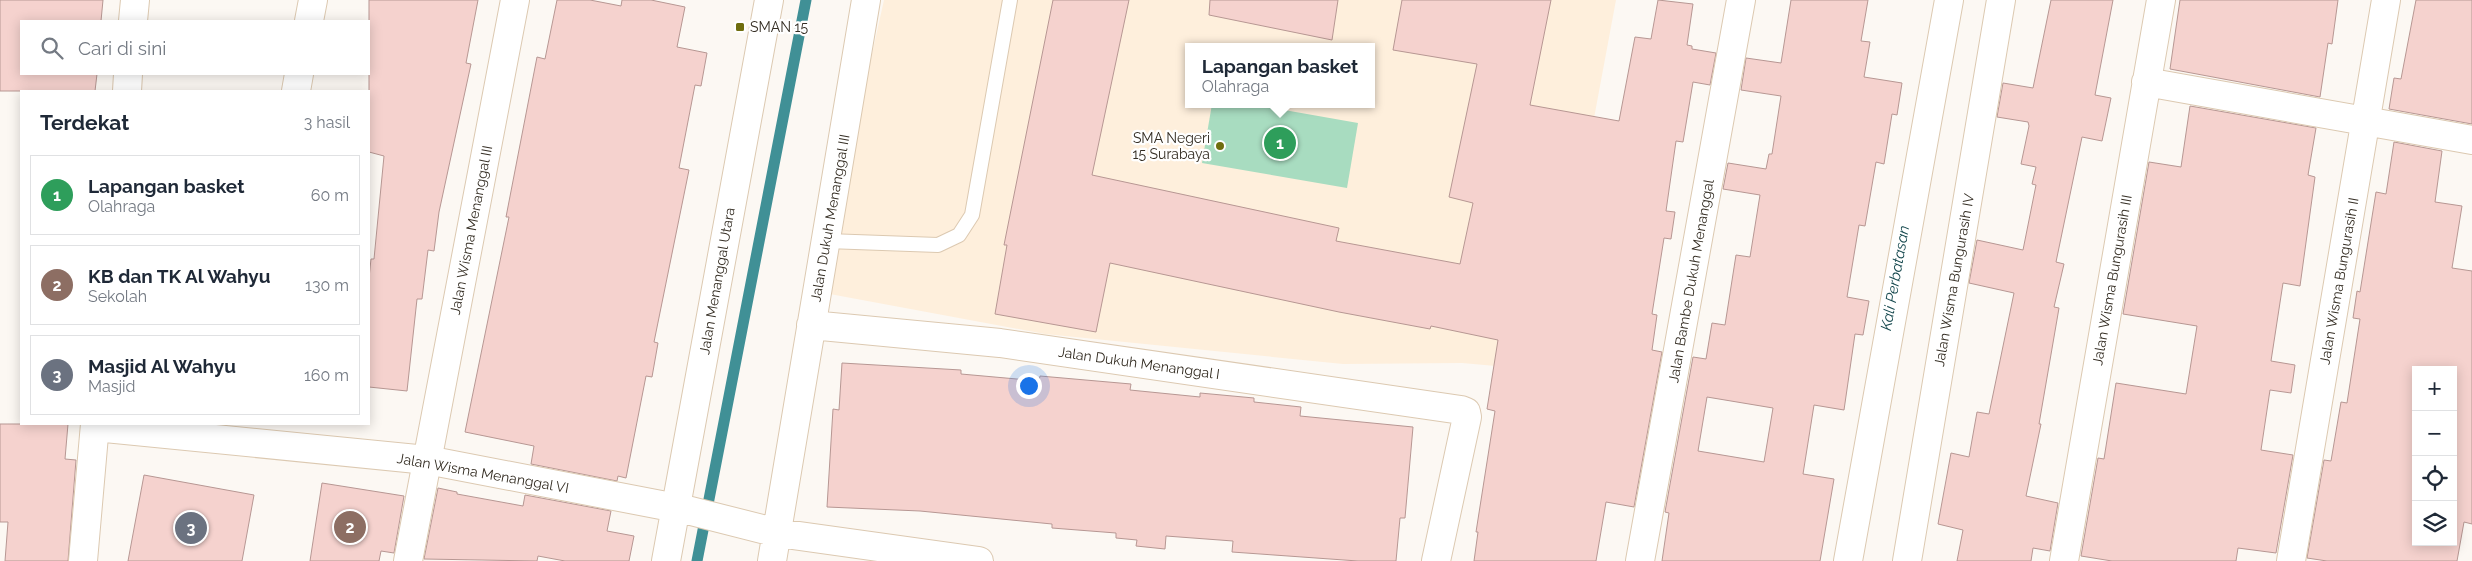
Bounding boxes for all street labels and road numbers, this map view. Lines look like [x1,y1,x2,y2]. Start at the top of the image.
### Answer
street label: Jalan Dukuh Menanggal III [807,133,853,303]
street label: Jalan Wisma Menanggal III [447,144,495,316]
street label: Jalan Bambe Dukuh Menanggal [1665,178,1717,384]
street label: Jalan Wisma Bungurasih IV [1931,192,1977,368]
street label: Jalan Wisma Bungurasih III [2089,194,2135,366]
street label: Jalan Wisma Bungurasih II [2316,196,2362,366]
street label: Jalan Menanggal Utara [696,206,738,356]
street label: Jalan Dukuh Menanggal I [1057,344,1221,382]
street label: Jalan Wisma Menanggal VI [396,450,570,496]

